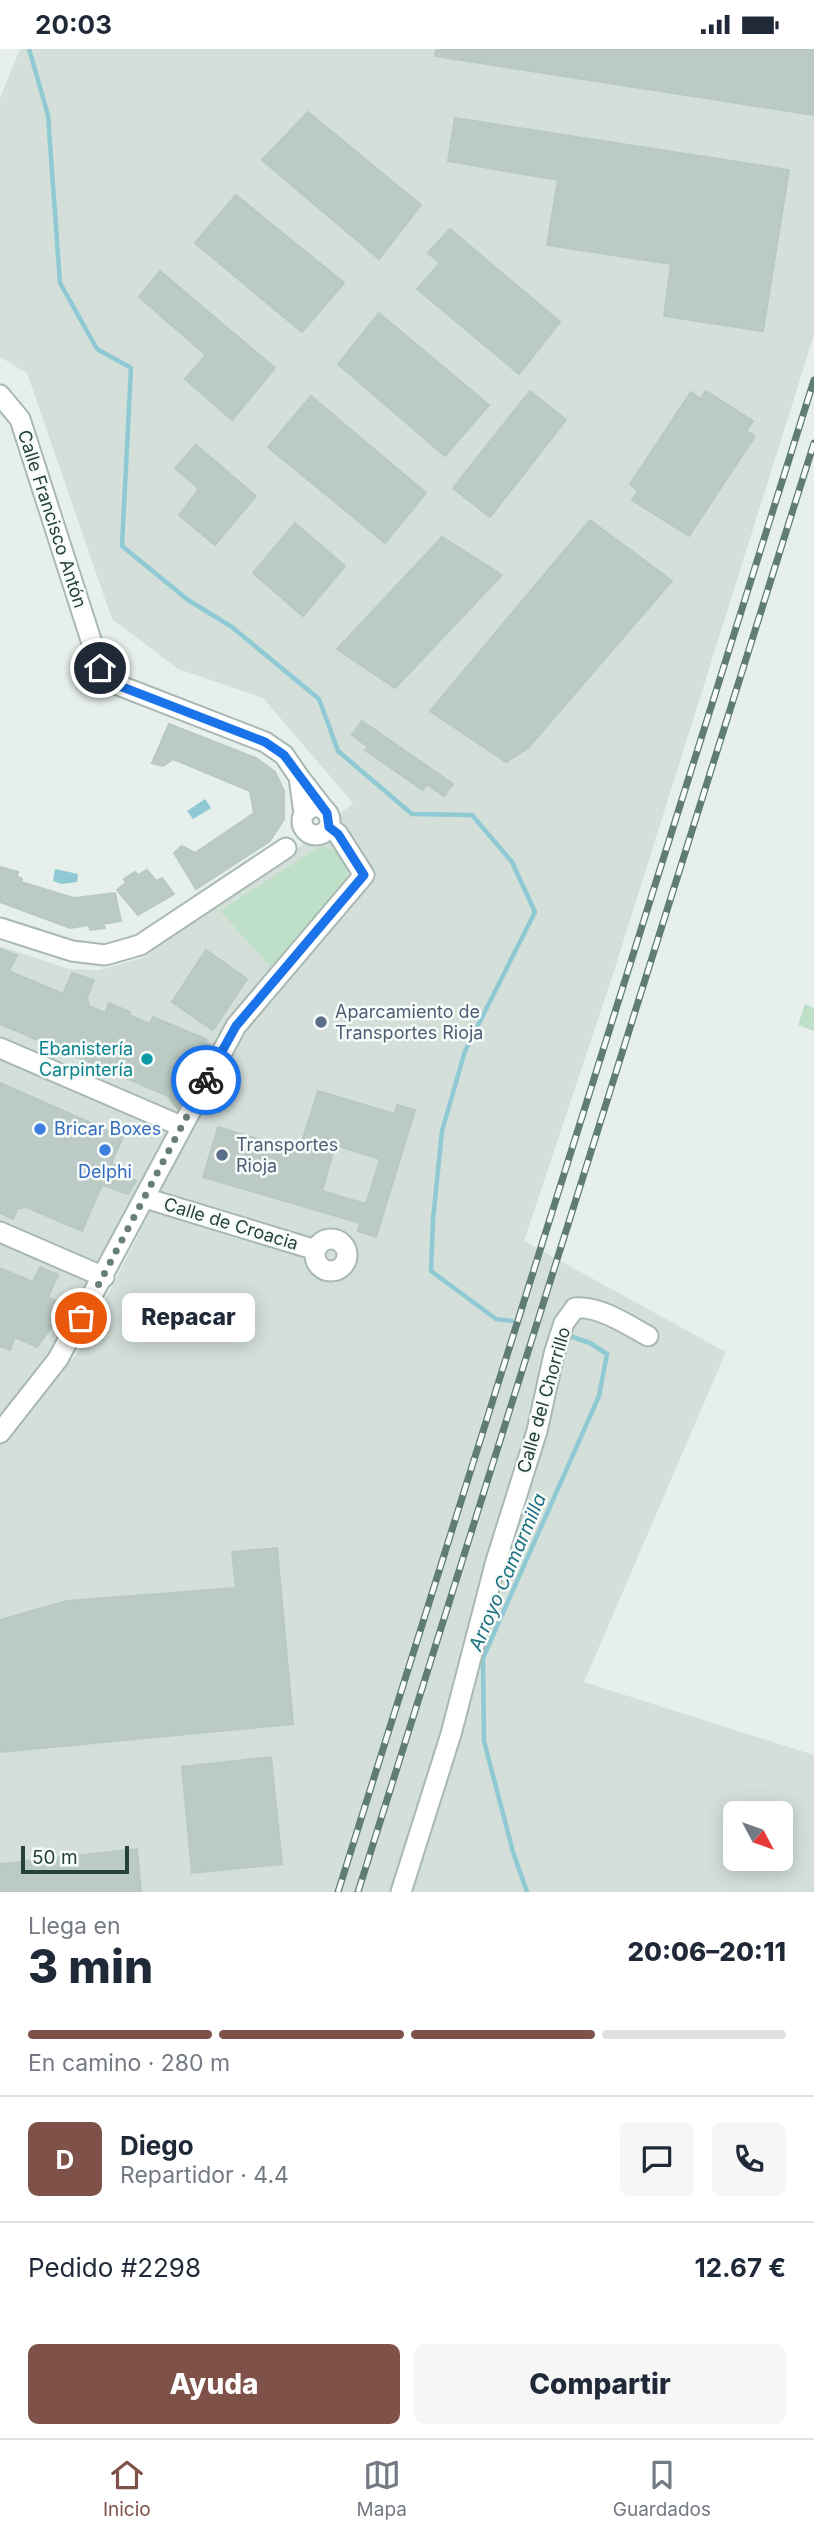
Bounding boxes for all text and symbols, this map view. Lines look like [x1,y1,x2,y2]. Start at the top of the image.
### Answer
text: 20:03 [35,9,112,40]
street label: Calle Francisco Antón [14,427,91,610]
pin [70,638,130,698]
icon: home [81,649,119,687]
place label: Aparcamiento de Transportes Rioja [335,1001,483,1043]
marker: Aparcamiento de Transportes Rioja [313,1014,329,1030]
place label: Ebanistería Carpintería [39,1038,133,1080]
courier [171,1045,241,1115]
marker: Ebanistería Carpintería [139,1051,155,1067]
icon: bike [187,1061,225,1099]
place label: Bricar Boxes [54,1118,161,1139]
marker: Bricar Boxes [32,1121,48,1137]
place label: Transportes Rioja [236,1134,338,1176]
marker: Delphi [97,1142,113,1158]
marker: Transportes Rioja [214,1147,230,1163]
place label: Delphi [78,1161,132,1182]
street label: Calle de Croacia [161,1193,301,1254]
pin [51,1288,111,1348]
callout: Repacar [123,1293,256,1343]
icon: bag [62,1299,100,1337]
text: Repacar [141,1303,236,1331]
street label: Calle del Chorrillo [513,1324,574,1475]
water label: Arroyo Camarmilla [463,1490,551,1655]
north arrow [723,1801,793,1871]
map controls [723,1801,793,1871]
scale bar [21,1843,130,1875]
text: 50 m [32,1846,78,1869]
text: Llega en [28,1912,120,1940]
text: 20:06–20:11 [627,1936,786,1967]
text: 3 min [28,1938,153,1994]
text: En camino · 280 m [28,2049,230,2077]
button: chat [620,2122,694,2196]
button: phone [712,2122,786,2196]
text: Diego [120,2130,194,2161]
text: D [56,2144,74,2175]
text: Repartidor · 4.4 [120,2161,289,2189]
text: Pedido #2298 [28,2252,201,2283]
text: 12.67 € [695,2252,786,2283]
button: Ayuda [28,2344,400,2424]
button: Compartir [414,2344,786,2424]
tab: Inicio [103,2456,151,2521]
tab: Mapa [357,2456,407,2521]
tab: Guardados [613,2456,711,2521]

